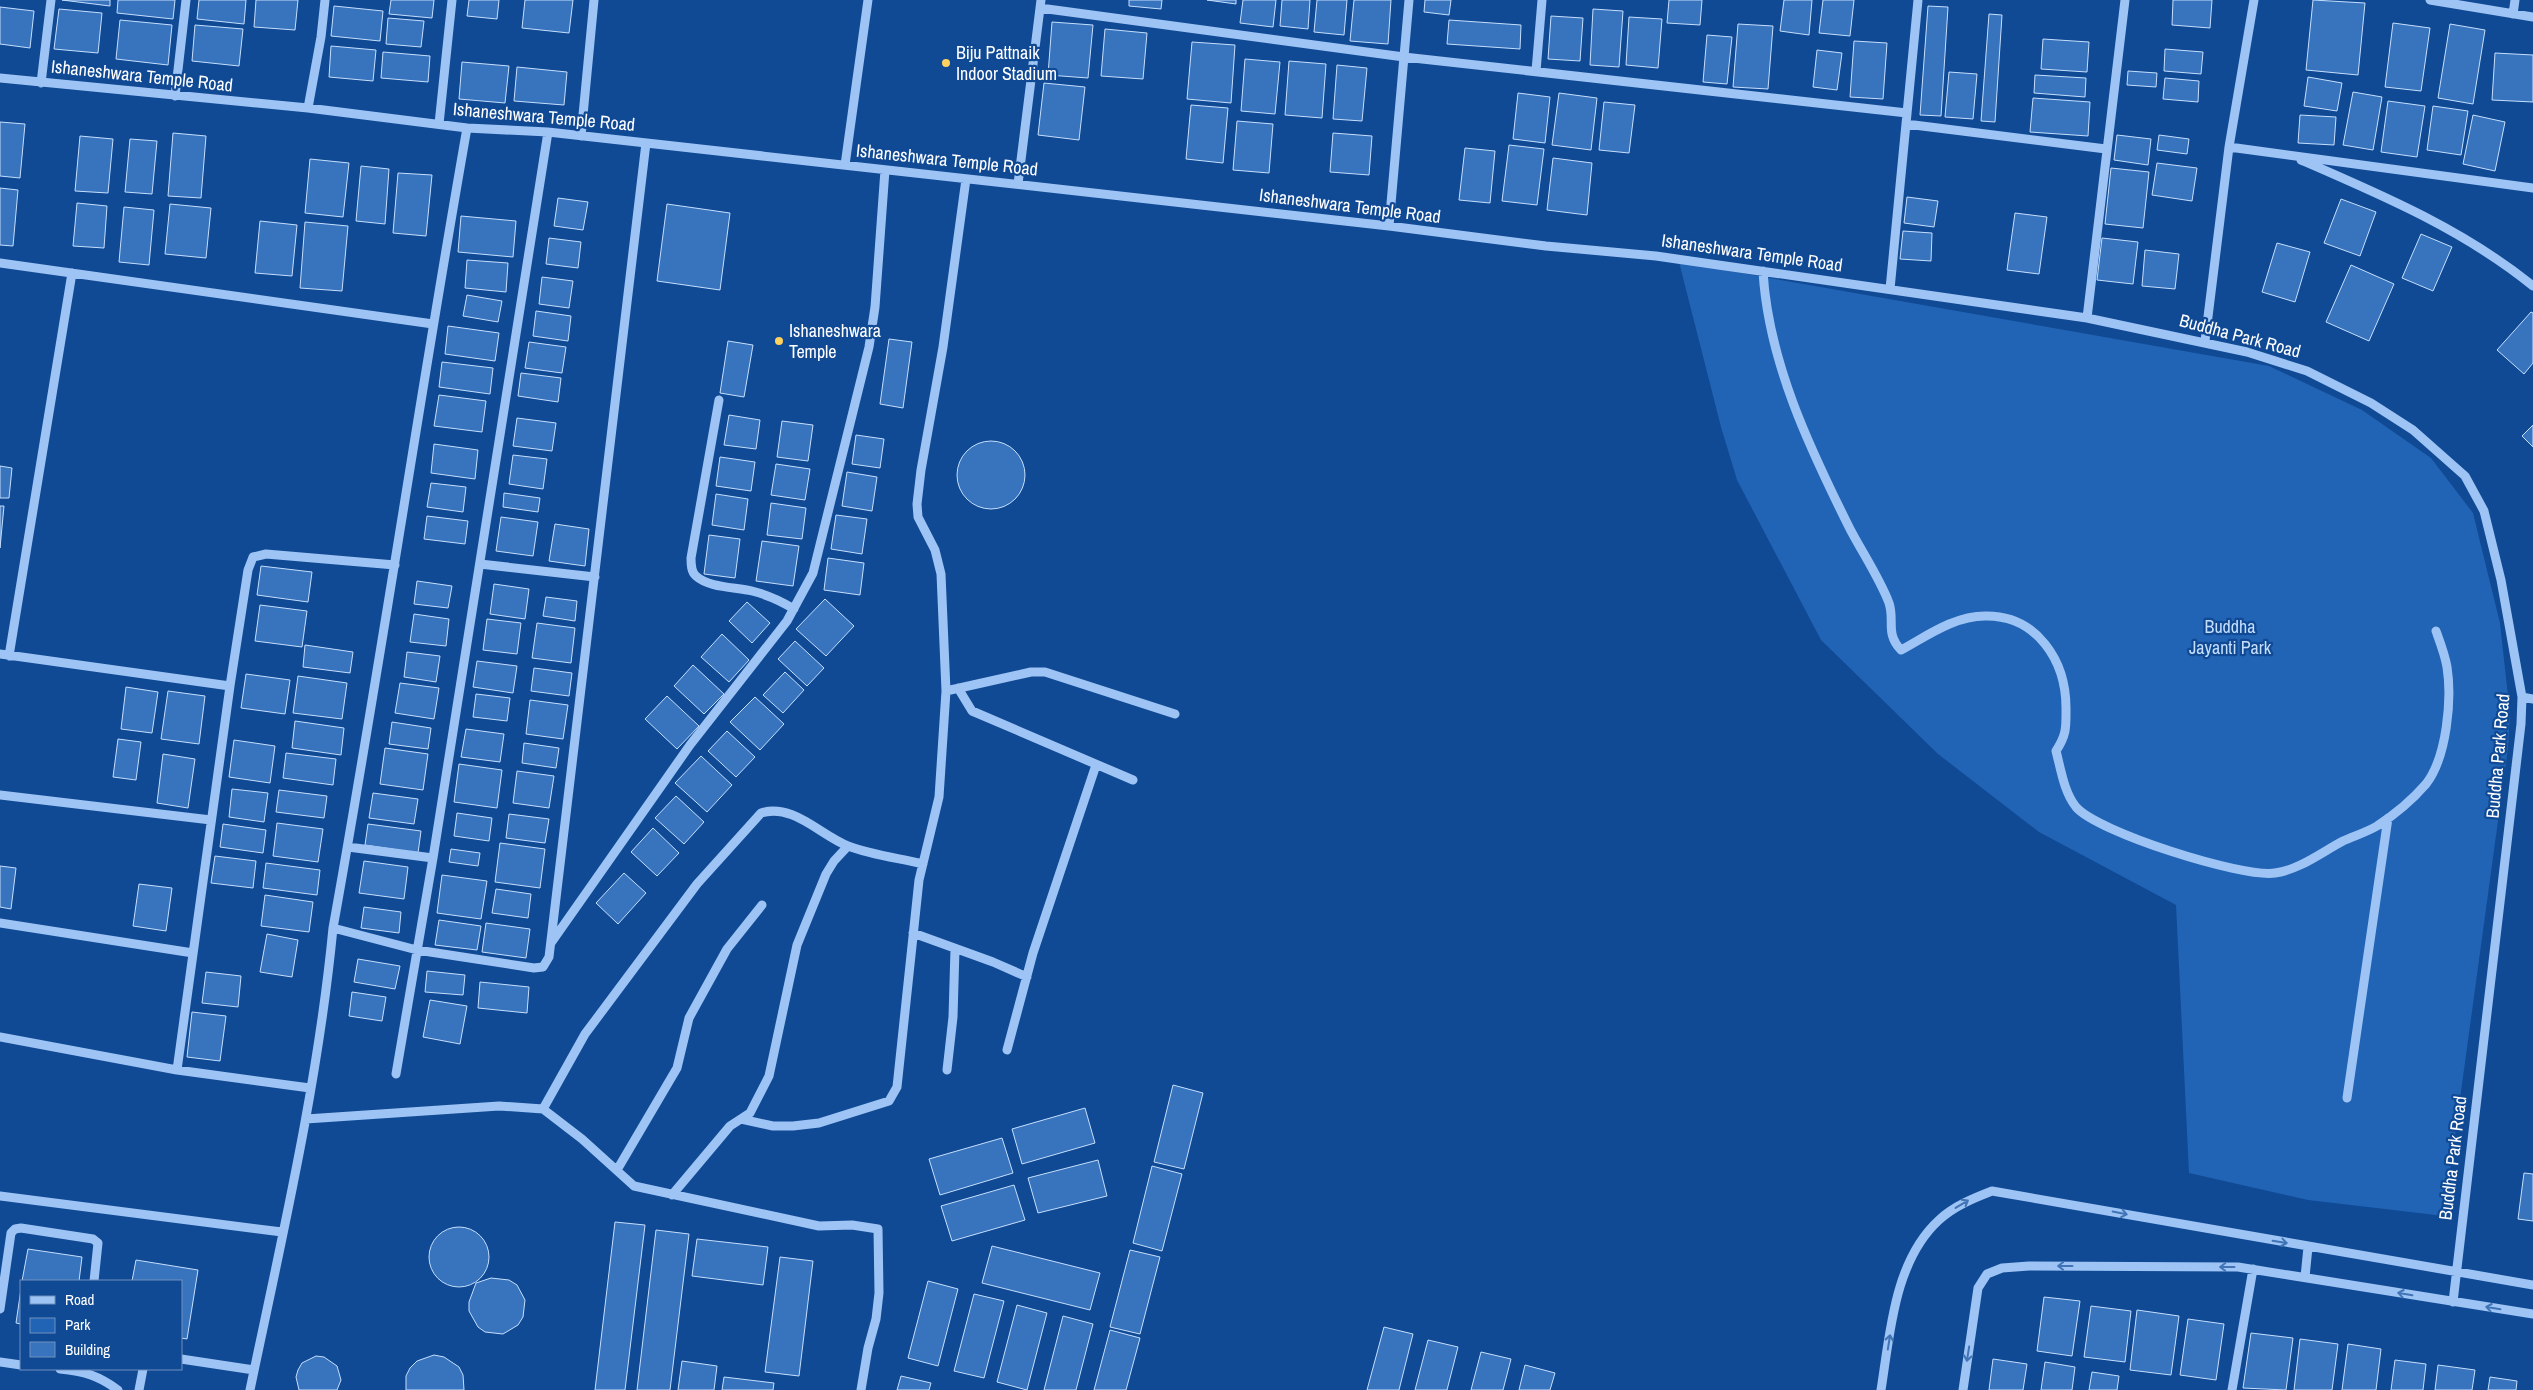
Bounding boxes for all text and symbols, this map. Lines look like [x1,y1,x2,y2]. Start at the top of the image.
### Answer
place label: Biju Pattnaik Indoor Stadium [956,40,1057,86]
street label: Ishaneshwara Temple Road [50,54,234,97]
marker: Biju Pattnaik Indoor Stadium [940,57,952,69]
street label: Ishaneshwara Temple Road [452,96,636,137]
street label: Ishaneshwara Temple Road [855,138,1039,181]
street label: Ishaneshwara Temple Road [1258,182,1442,229]
street label: Ishaneshwara Temple Road [1660,227,1844,278]
street label: Buddha Park Road [2177,307,2304,364]
place label: Ishaneshwara Temple [789,318,881,364]
marker: Ishaneshwara Temple [773,335,785,347]
park label: Buddha Jayanti Park [2189,614,2272,660]
street label: Buddha Park Road [2480,693,2515,819]
street label: Buddha Park Road [2432,1095,2473,1221]
one-way arrow [1955,1199,1969,1209]
one-way arrow [2111,1209,2127,1218]
one-way arrow [2271,1238,2287,1248]
one-way arrow [2057,1261,2073,1271]
one-way arrow [2219,1262,2236,1272]
legend [20,1280,182,1370]
text: Road [65,1289,94,1310]
one-way arrow [2397,1289,2413,1299]
one-way arrow [2485,1302,2501,1312]
text: Park [65,1314,91,1335]
one-way arrow [1885,1334,1895,1350]
text: Building [65,1339,110,1360]
one-way arrow [1963,1346,1973,1362]

